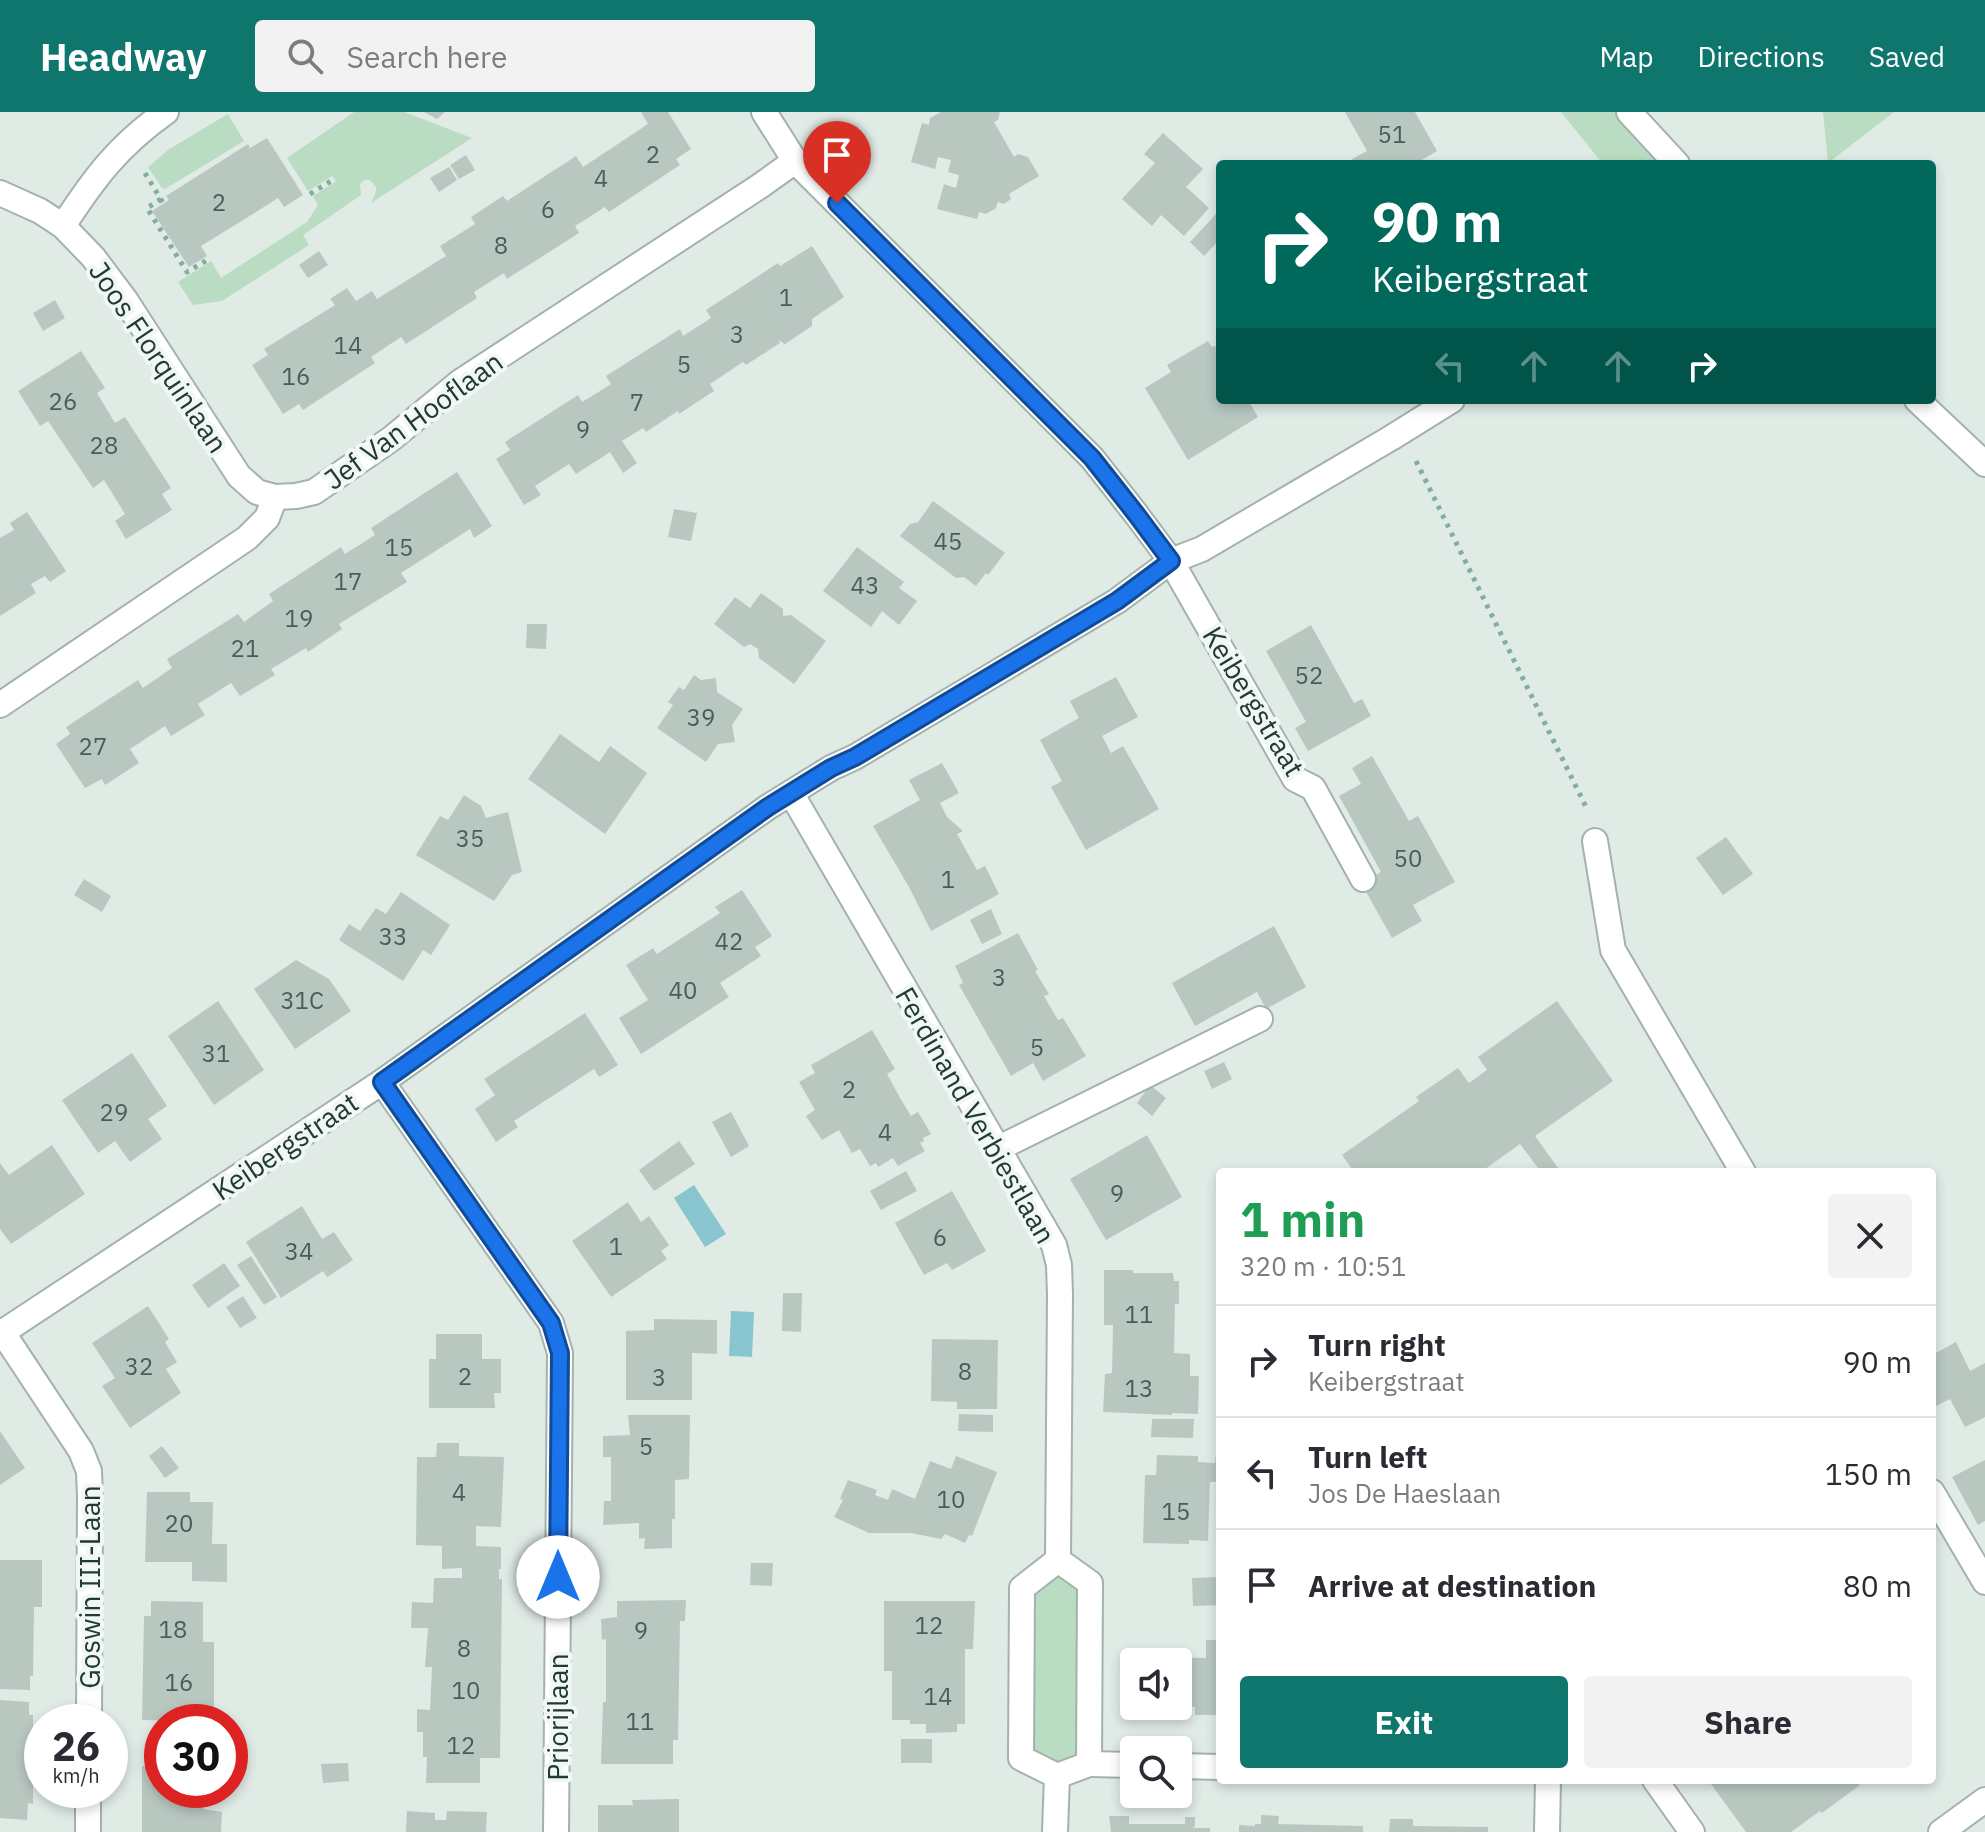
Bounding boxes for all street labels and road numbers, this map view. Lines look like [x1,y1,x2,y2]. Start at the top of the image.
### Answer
street label: Joos Florquinlaan [81,254,237,460]
street label: Jef Van Hooflaan [316,343,510,497]
street label: Keibergstraat [1195,619,1313,783]
street label: Ferdinand Verbiestlaan [887,980,1065,1250]
street label: Keibergstraat [205,1084,365,1208]
street label: Goswin III-Laan [71,1485,108,1689]
street label: Priorijlaan [539,1653,576,1781]

